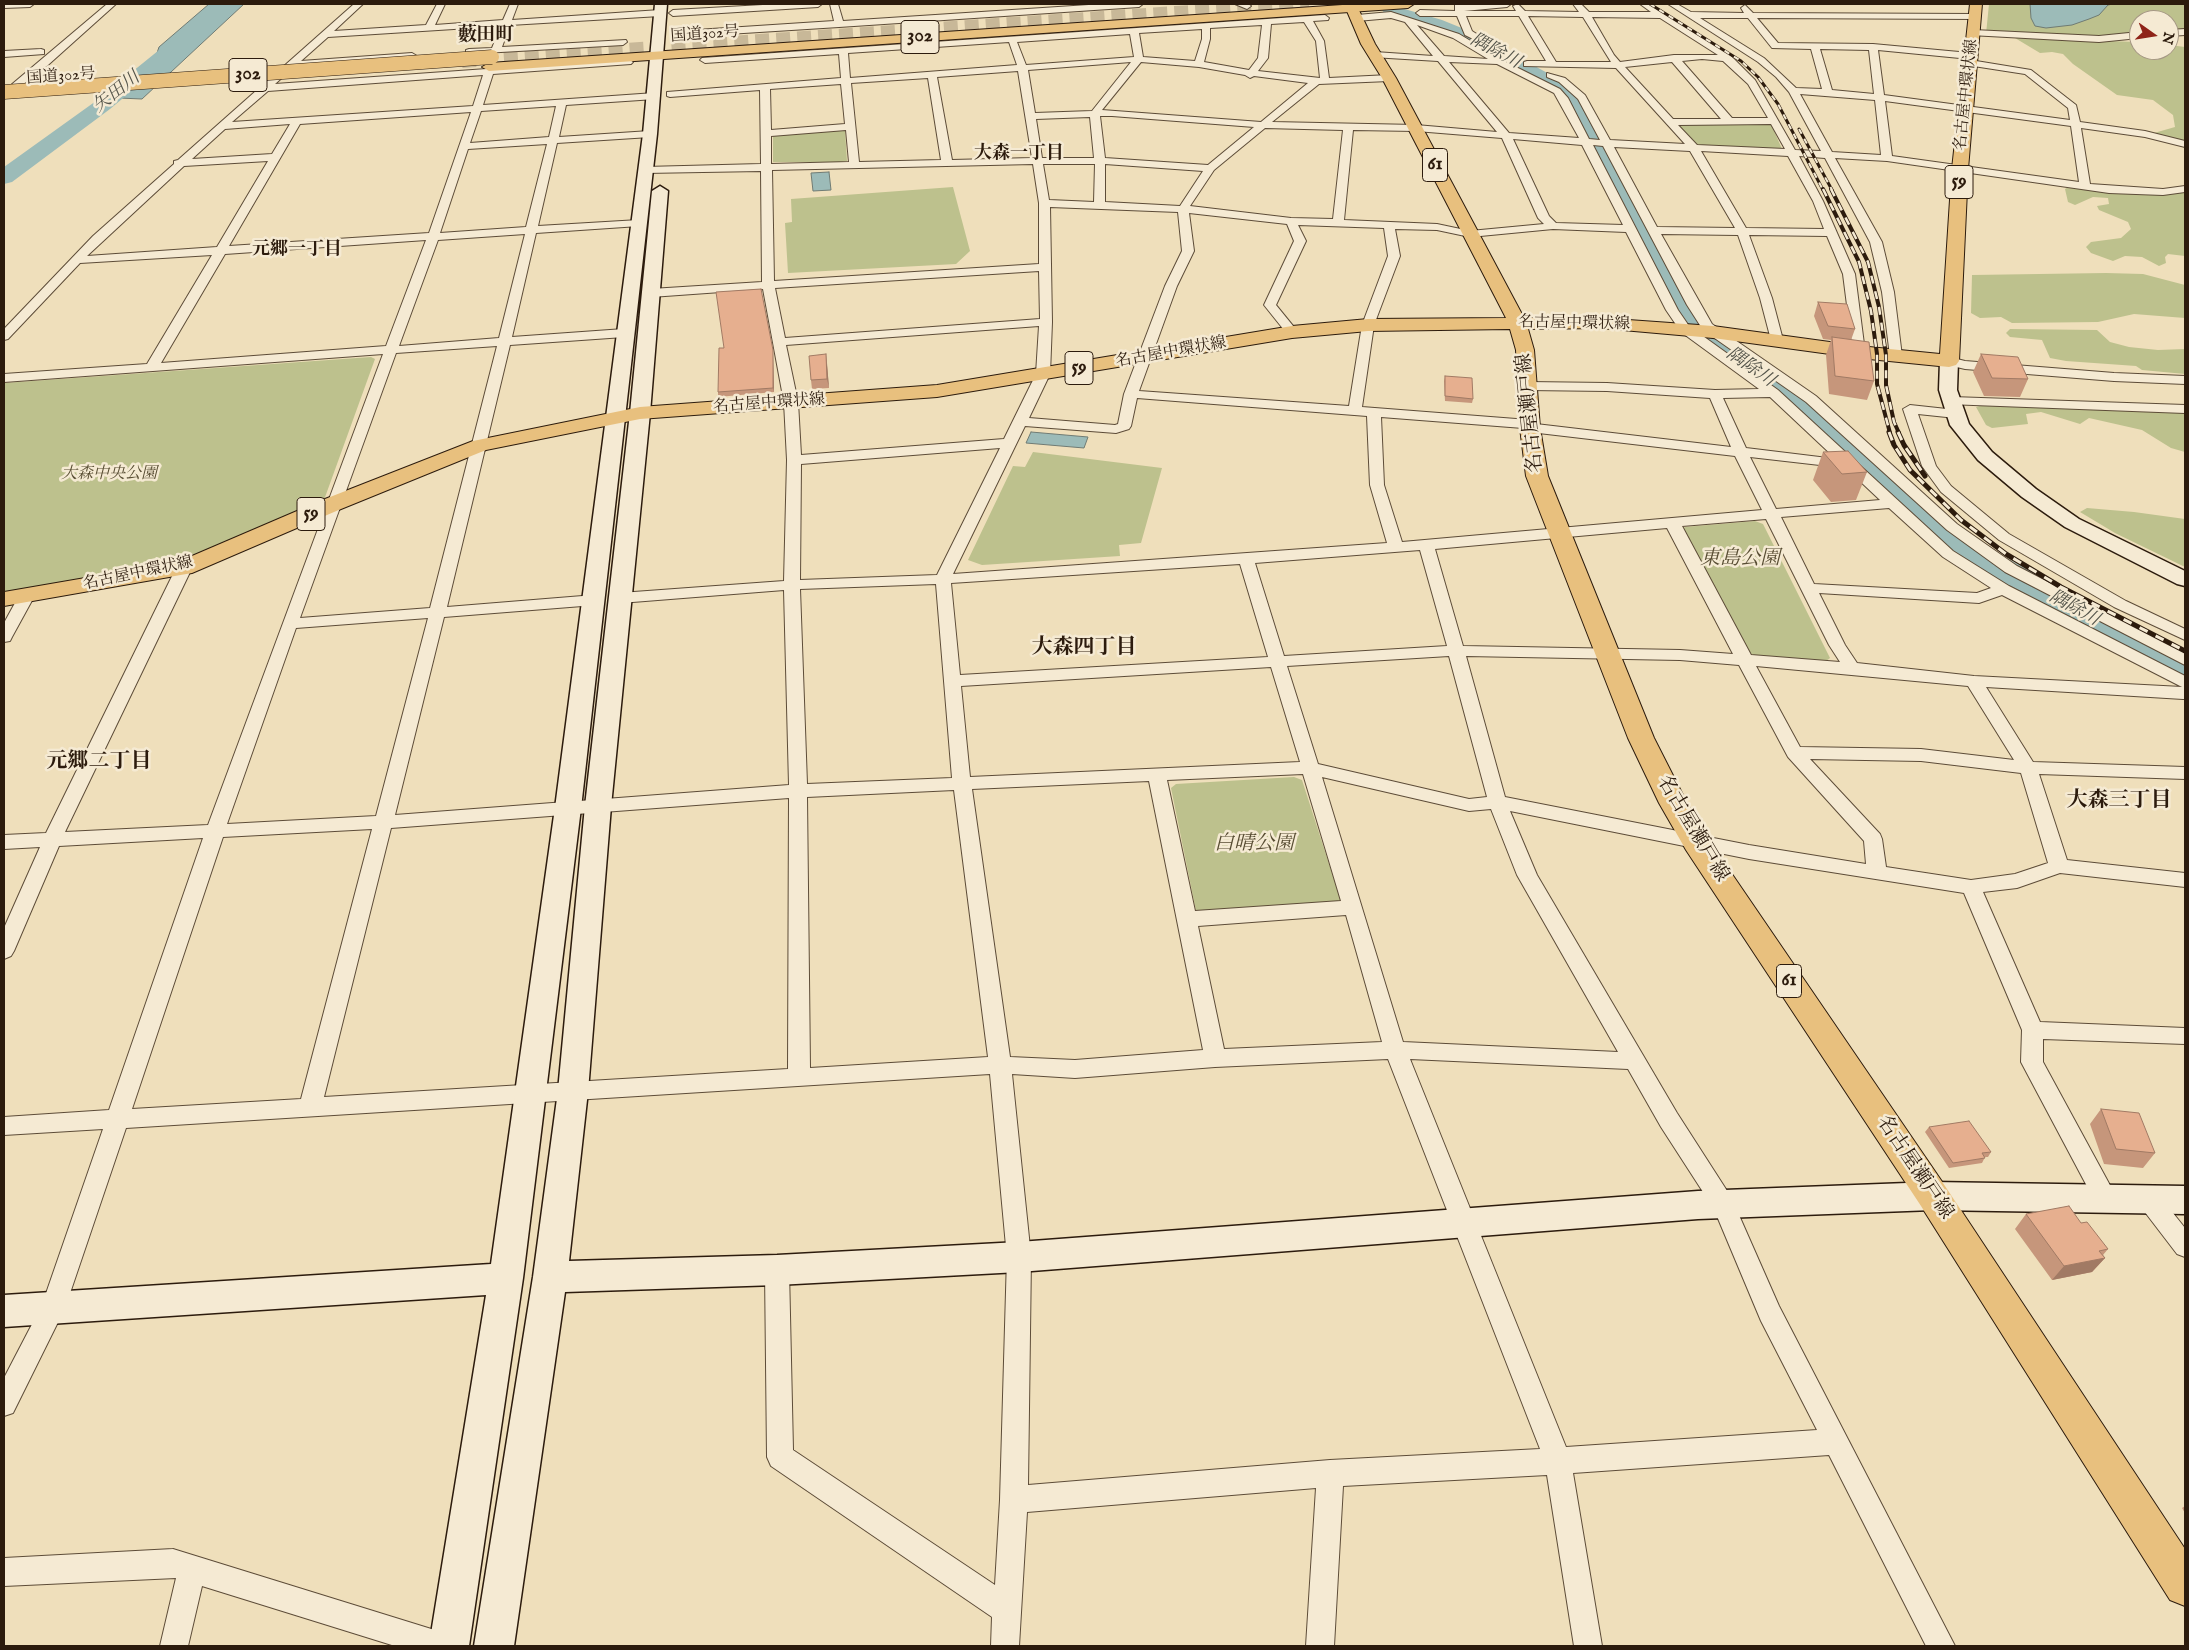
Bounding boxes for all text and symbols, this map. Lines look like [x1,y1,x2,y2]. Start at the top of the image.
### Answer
north arrow [2129,10,2179,60]
road number: 302 [901,21,939,54]
street label: 国道302号 [670,23,740,47]
district label: 藪田町 [458,25,514,47]
water label: 隅除川 [1466,30,1524,74]
text: N [2158,30,2178,46]
street label: 名古屋中環状線 [1952,38,1982,152]
road number: 302 [229,58,267,92]
street label: 国道302号 [26,65,96,89]
water label: 矢田川 [89,68,145,118]
district label: 大森一丁目 [974,143,1064,165]
road number: 61 [1422,148,1448,182]
road number: 59 [1945,166,1973,198]
district label: 元郷一丁目 [252,239,342,261]
street label: 名古屋中環状線 [1518,313,1630,335]
street label: 名古屋中環状線 [1114,334,1228,372]
water label: 隅除川 [1722,344,1778,392]
road number: 59 [1065,352,1093,384]
street label: 名古屋瀬戸線 [1513,352,1549,474]
street label: 名古屋中環状線 [712,391,826,417]
park label: 大森中央公園 [61,465,157,485]
road number: 59 [297,498,325,530]
park label: 東島公園 [1700,548,1780,572]
street label: 名古屋中環状線 [81,553,195,595]
water label: 隅除川 [2045,586,2103,632]
district label: 大森四丁目 [1032,636,1136,662]
district label: 元郷二丁目 [47,750,151,776]
street label: 名古屋瀬戸線 [1651,771,1733,887]
district label: 大森三丁目 [2067,789,2171,815]
park label: 白晴公園 [1214,833,1294,857]
road number: 61 [1776,964,1802,998]
street label: 名古屋瀬戸線 [1871,1112,1957,1224]

